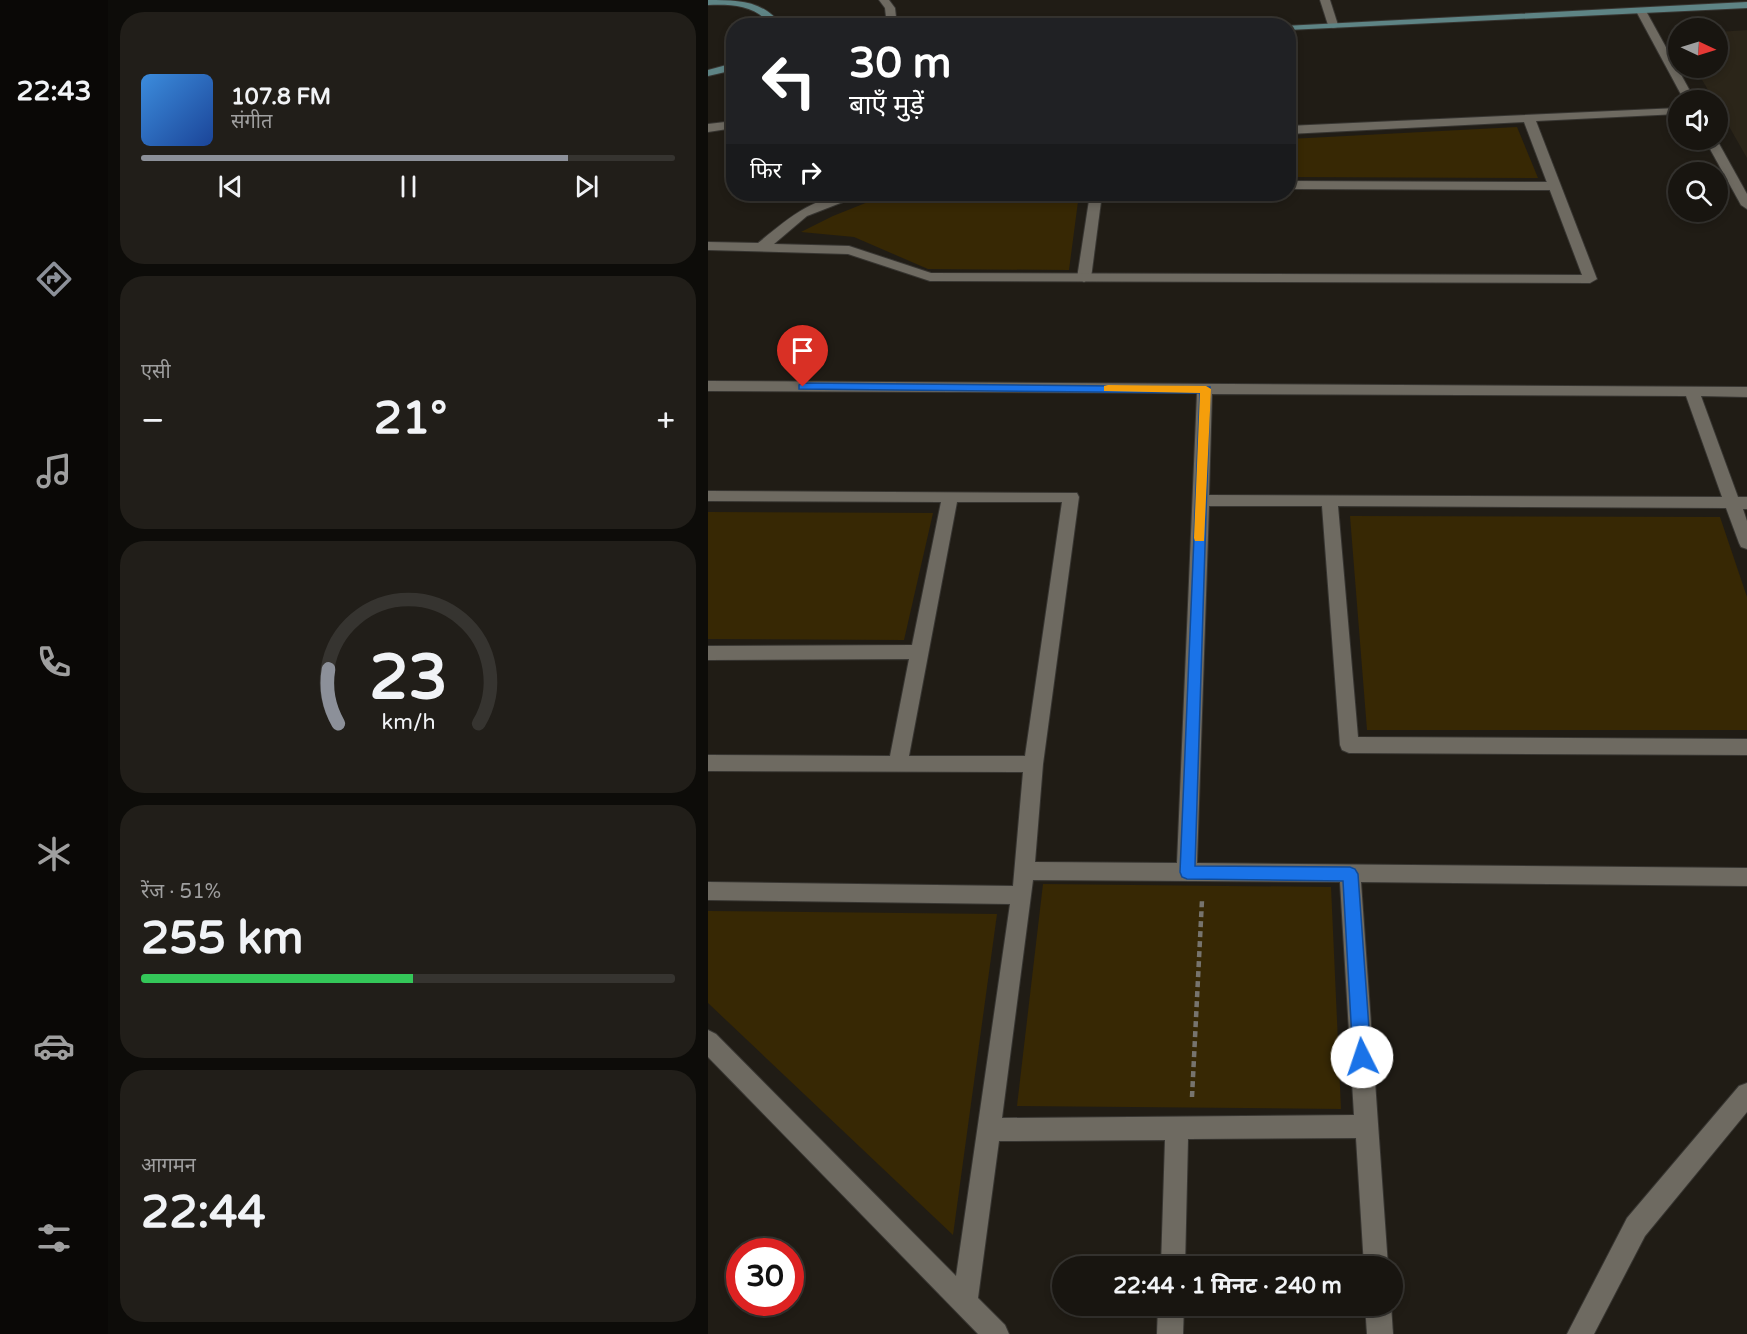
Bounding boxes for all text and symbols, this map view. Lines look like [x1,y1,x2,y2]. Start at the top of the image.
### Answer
north arrow [1668,18,1728,78]
map controls [1668,18,1728,222]
text: 30 m [849,38,951,89]
icon: left [750,42,828,120]
text: 22:43 [17,75,91,108]
text: 107.8 FM [231,84,331,110]
text: बाएँ मुड़ें [849,89,924,122]
button: sound [1668,90,1728,150]
text: संगीत [231,110,272,134]
icon: right [794,156,827,189]
text: फिर [750,158,782,184]
button: search [1668,162,1728,222]
icon: previous [214,170,247,203]
icon: pause [392,170,425,203]
icon: next [570,170,603,203]
icon: directions [33,258,75,300]
pin [777,325,828,387]
icon: arrive [786,334,819,367]
text: एसी [141,360,171,384]
text: 21° [374,392,447,446]
text: − [141,401,165,440]
text: + [656,401,675,440]
icon: music [33,450,75,492]
icon: phone [33,641,75,683]
text: 23 [369,641,447,716]
text: km/h [381,709,435,735]
icon: climate [33,833,75,875]
text: रेंज · 51% [141,880,221,904]
text: 255 km [141,912,303,966]
icon: car [33,1025,75,1067]
position arrow [1330,1025,1394,1089]
text: आगमन [141,1154,196,1178]
text: 22:44 [141,1186,266,1240]
icon: filters [33,1217,75,1259]
speed limit sign: 30 [726,1238,804,1316]
text: 22:44 · 1 मिनट · 240 m [1113,1273,1342,1299]

